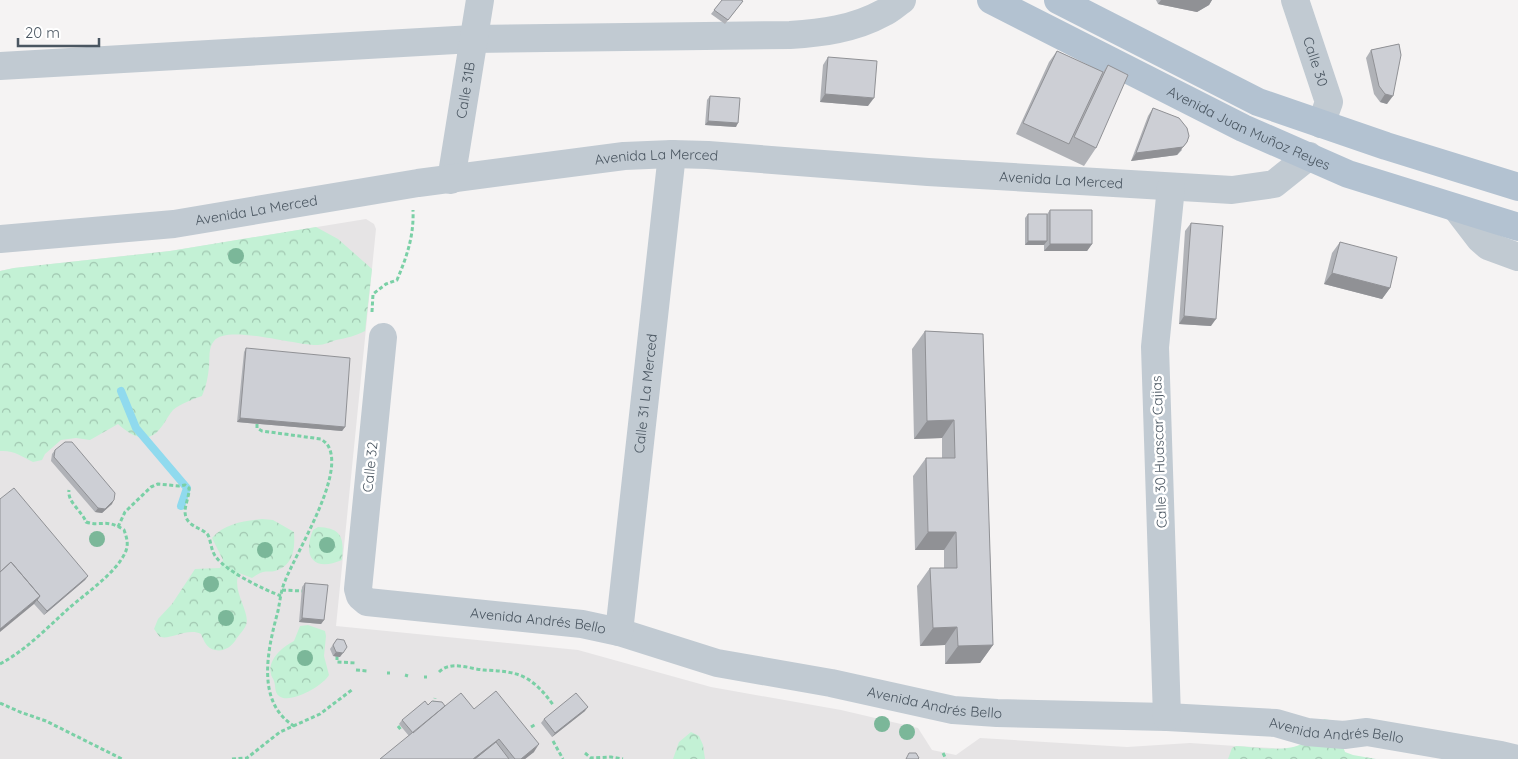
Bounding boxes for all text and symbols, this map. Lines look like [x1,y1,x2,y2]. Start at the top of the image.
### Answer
scale bar [18,15,99,47]
text: 20 m [25,23,60,42]
street label: Calle 30 [1299,34,1332,89]
street label: Calle 31B [452,60,479,120]
street label: Avenida Juan Muñoz Reyes [1164,82,1333,174]
street label: Avenida La Merced [593,145,719,169]
street label: Avenida La Merced [999,167,1124,193]
street label: Avenida La Merced [194,191,319,229]
street label: Calle 31 La Merced [630,333,661,454]
street label: Calle 30 Huascar Cajias [1147,375,1171,529]
street label: Calle 32 [358,441,382,493]
street label: Avenida Andrés Bello [469,604,608,638]
street label: Avenida Andrés Bello [866,682,1002,722]
street label: Avenida Andrés Bello [1269,714,1405,747]

